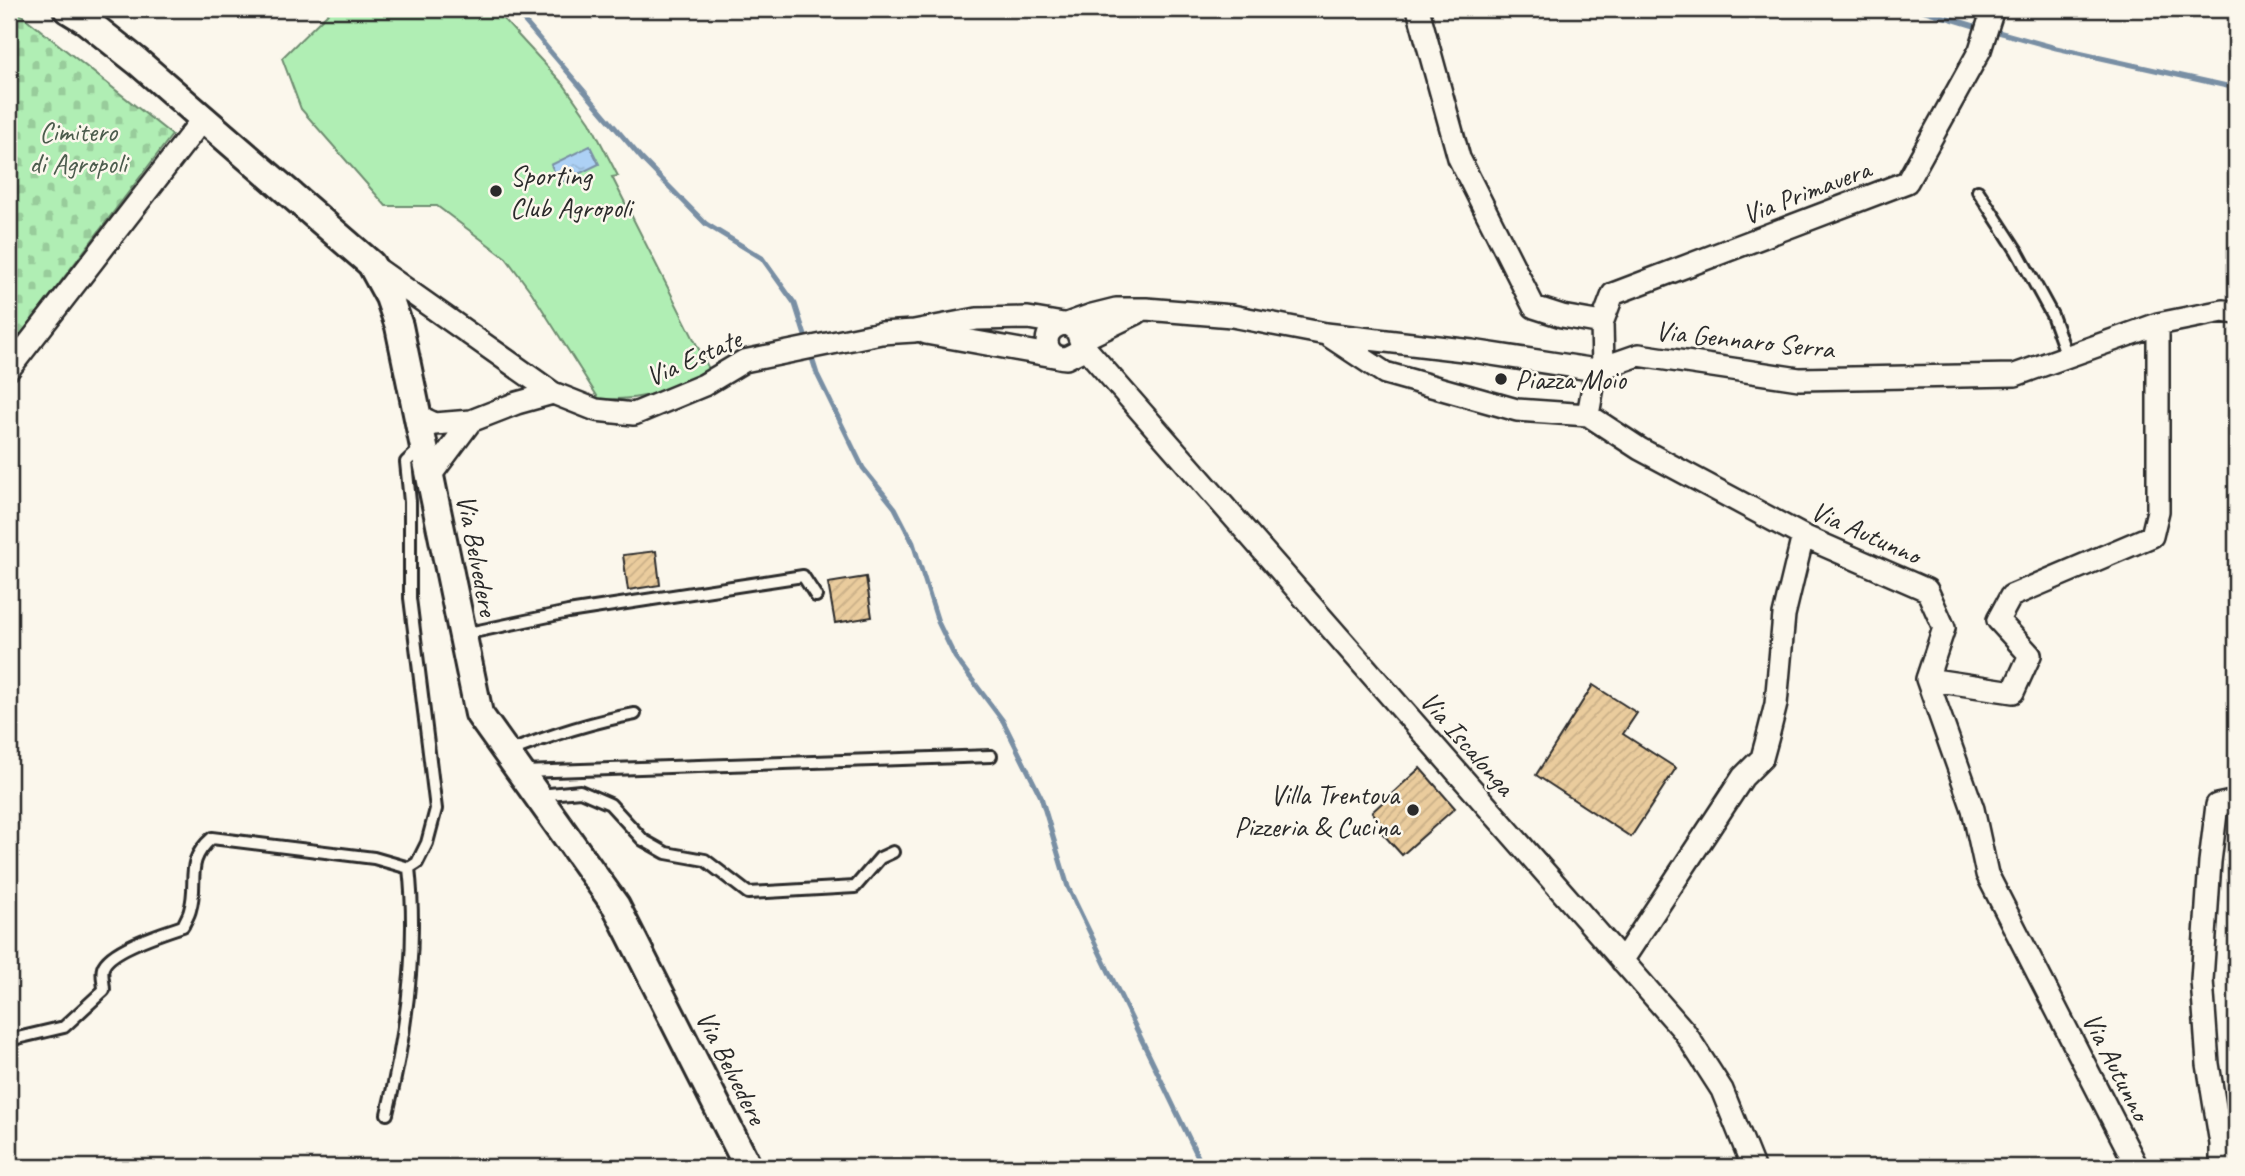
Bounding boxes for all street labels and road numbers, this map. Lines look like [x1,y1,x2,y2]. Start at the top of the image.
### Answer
street label: Via Primavera [1737,150,1877,232]
street label: Via Gennaro Serra [1654,313,1838,366]
street label: Via Estate [640,320,748,394]
street label: Via Belvedere [449,491,507,621]
street label: Via Autunno [1806,493,1929,573]
street label: Via Iscalonga [1413,684,1524,804]
street label: Via Belvedere [688,1005,776,1132]
street label: Via Autunno [2075,1007,2160,1129]

